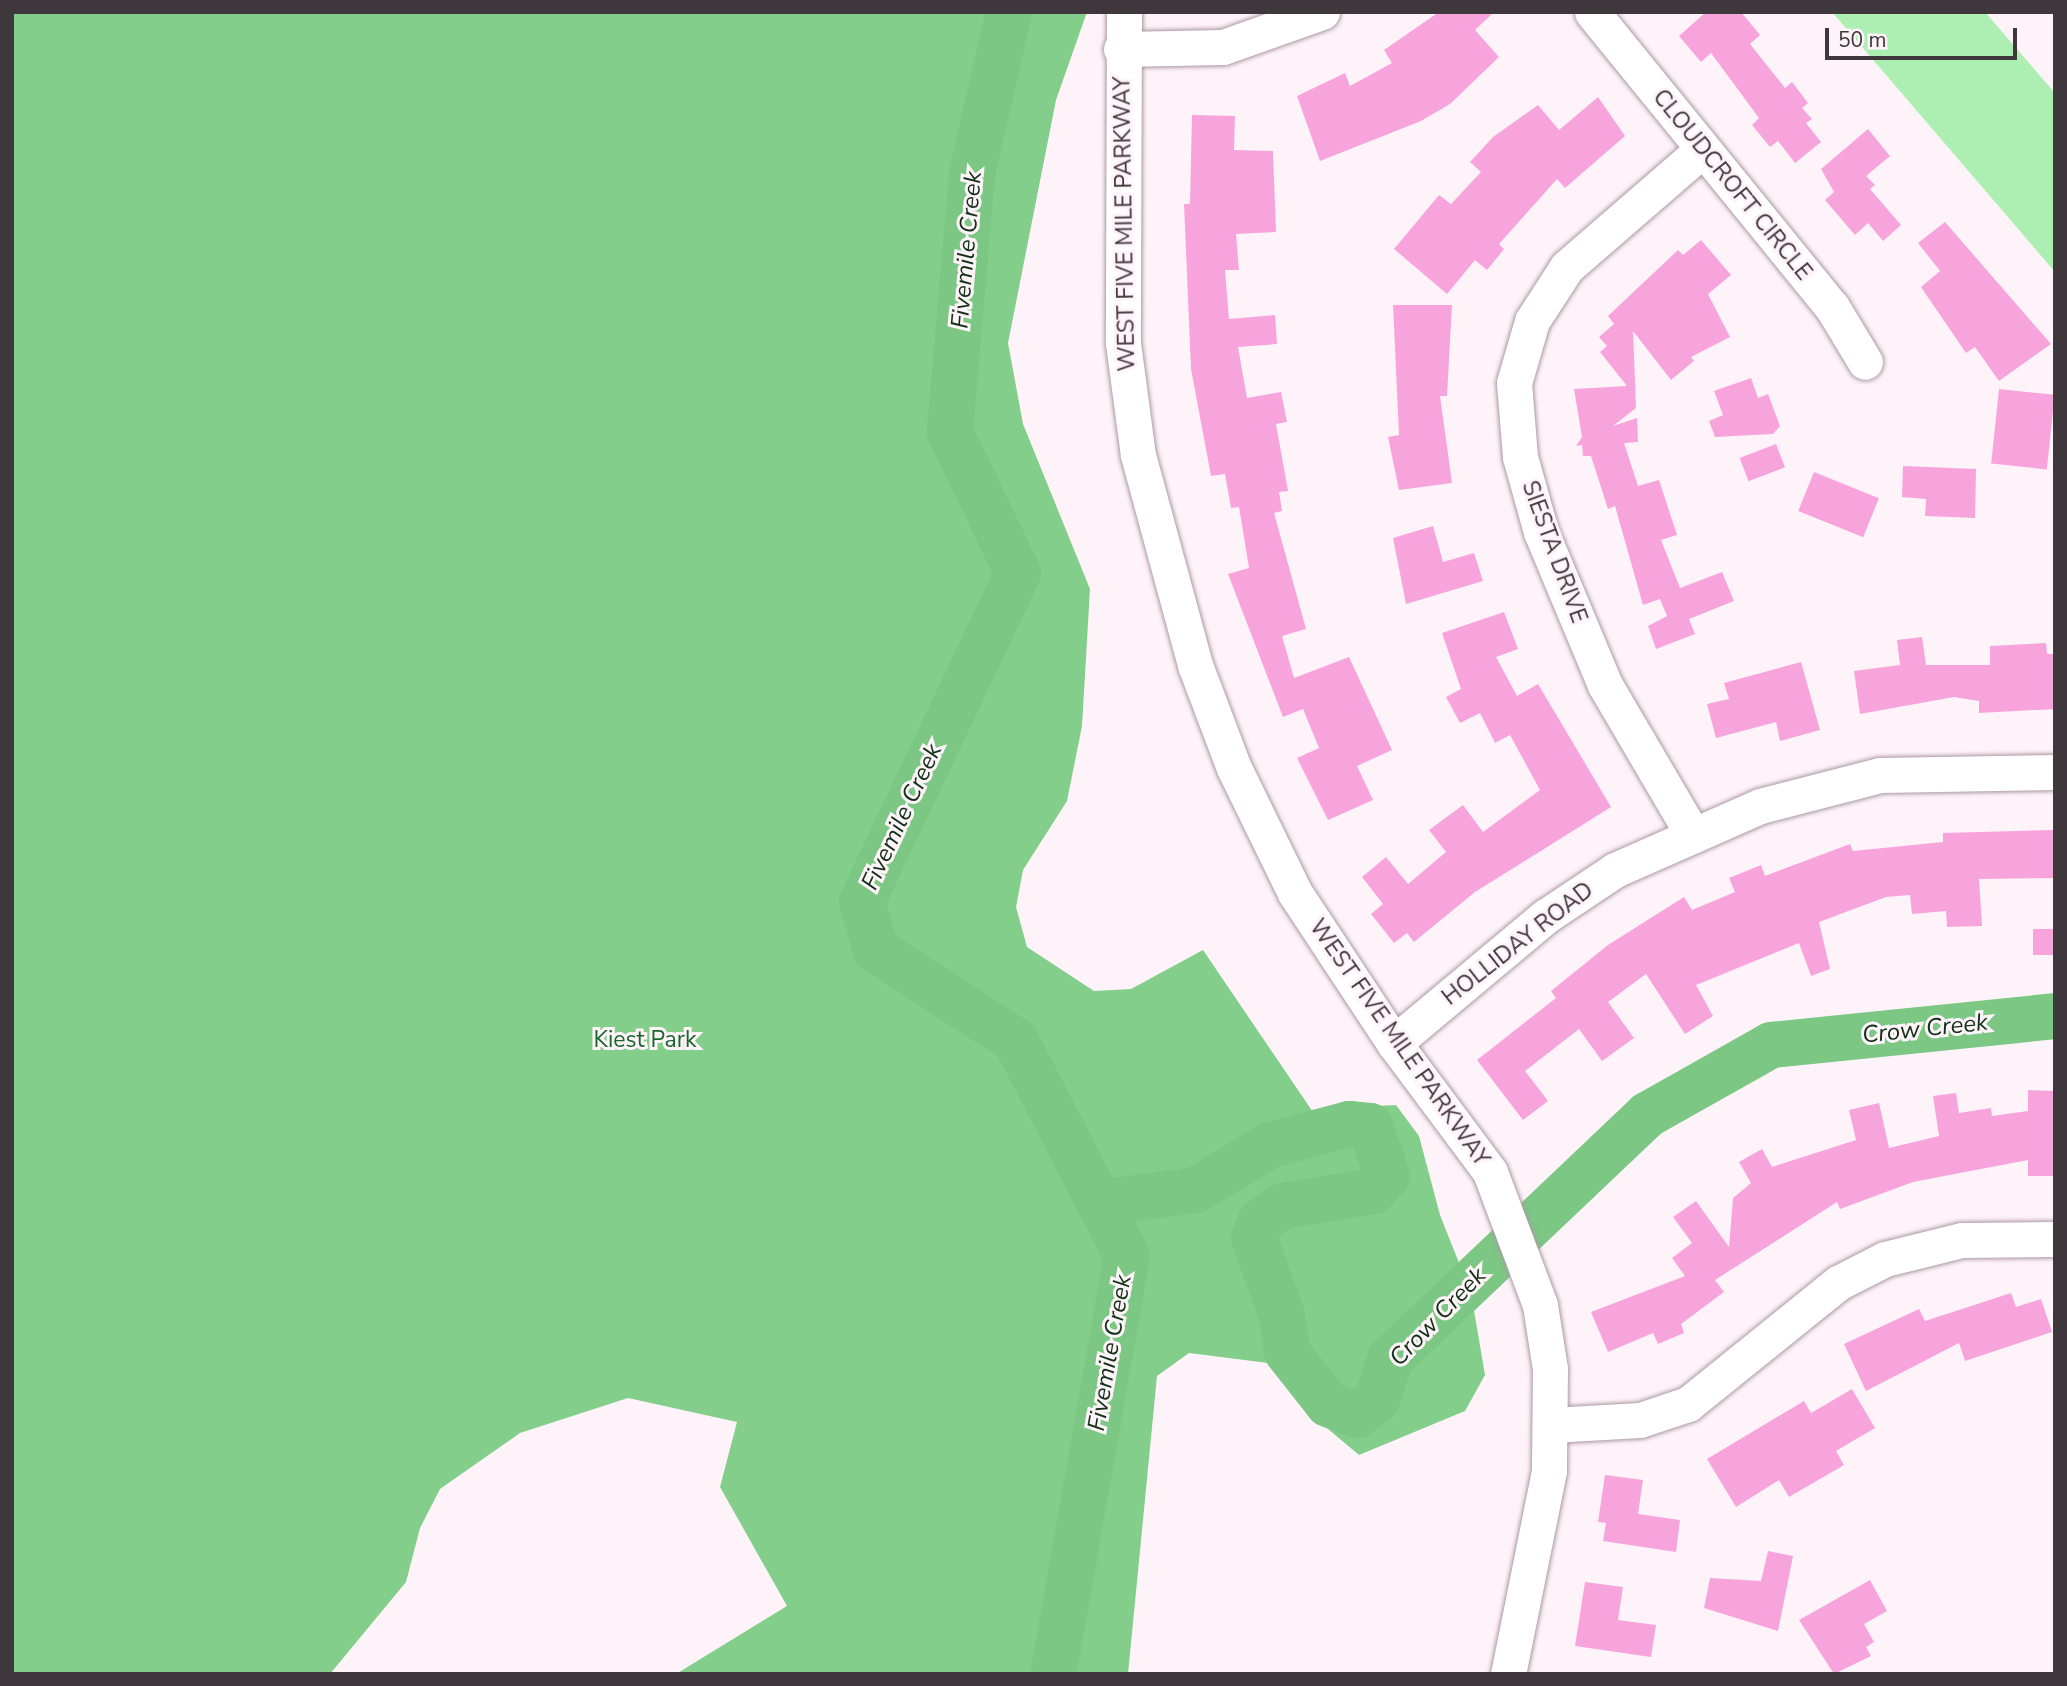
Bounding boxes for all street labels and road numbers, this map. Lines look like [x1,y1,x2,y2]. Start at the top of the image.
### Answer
street label: WEST FIVE MILE PARKWAY [1109,76,1141,372]
street label: CLOUDCROFT CIRCLE [1647,84,1817,286]
street label: SIESTA DRIVE [1515,477,1593,627]
street label: HOLLIDAY ROAD [1437,876,1599,1012]
street label: WEST FIVE MILE PARKWAY [1303,914,1495,1172]

